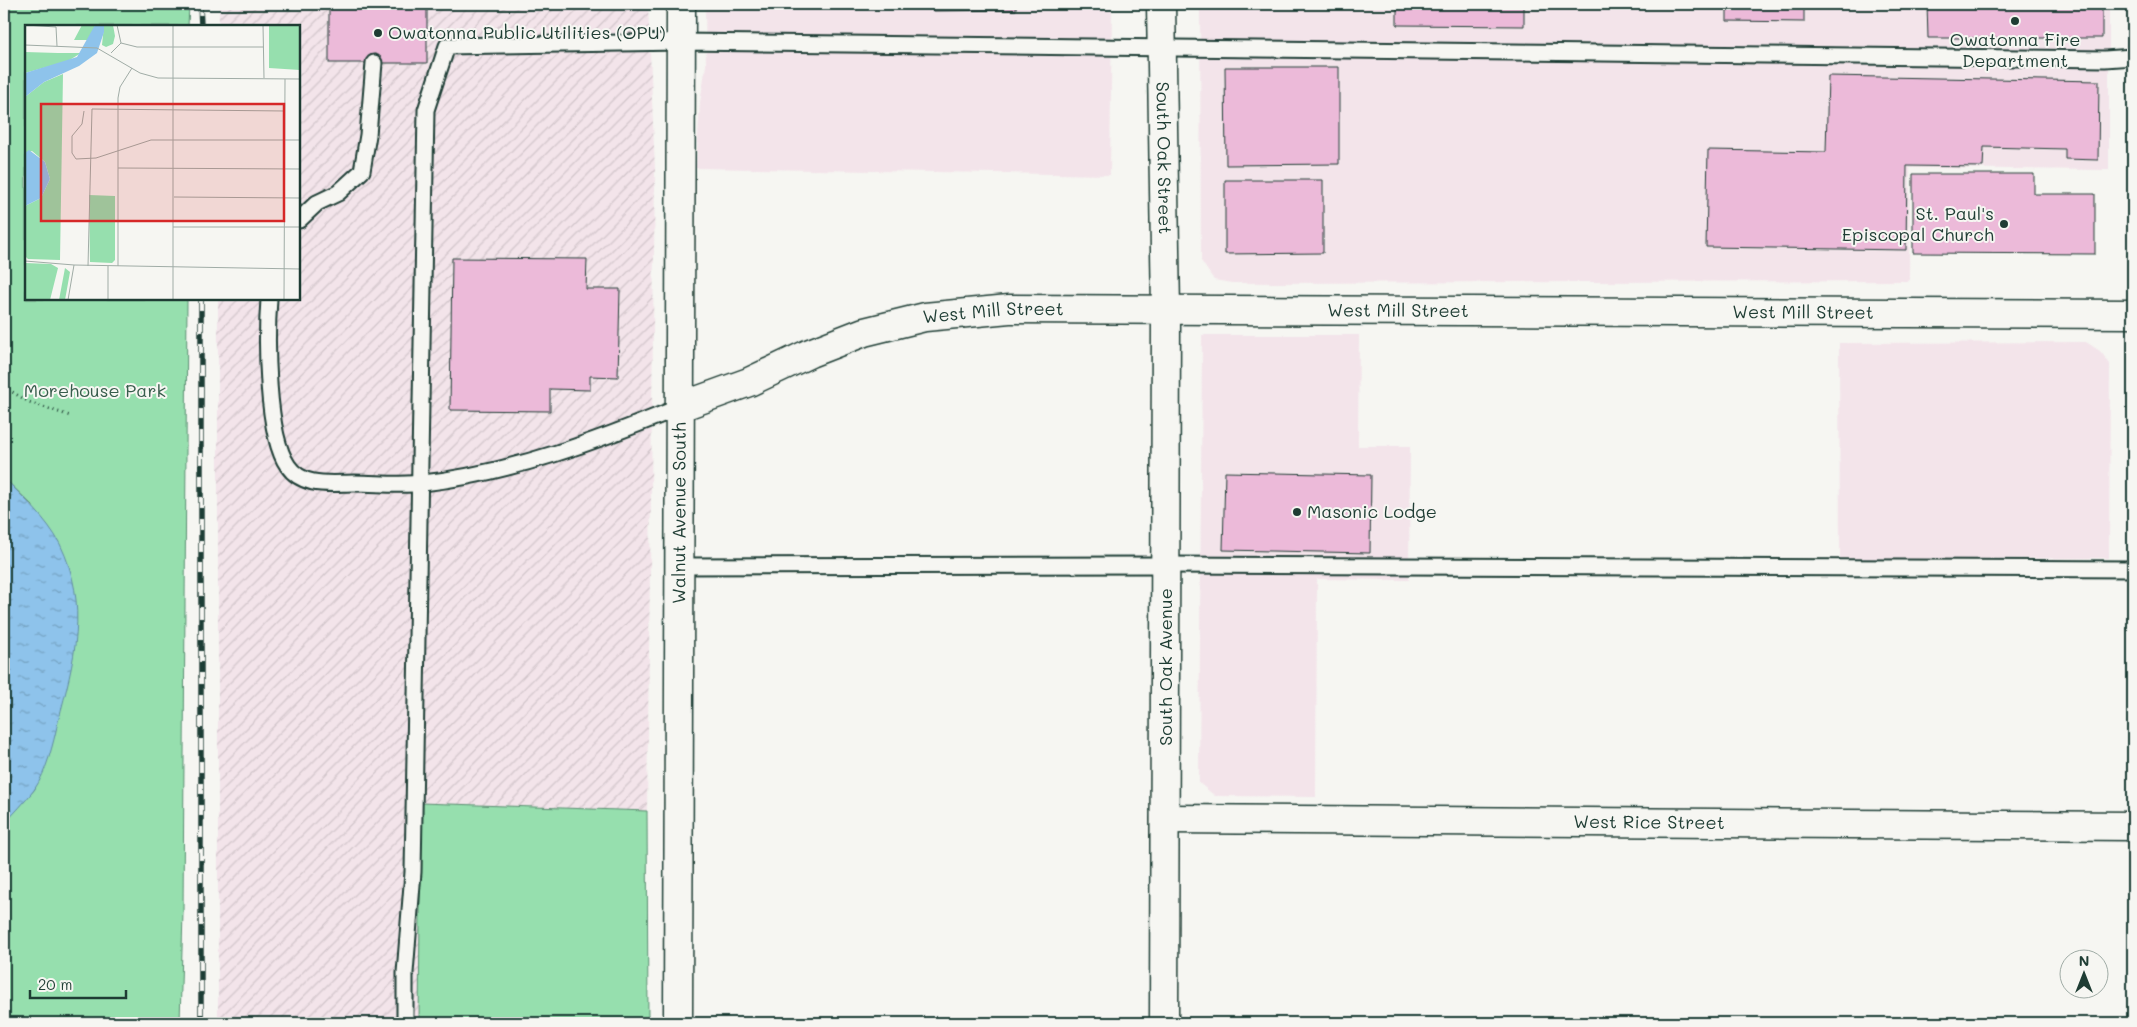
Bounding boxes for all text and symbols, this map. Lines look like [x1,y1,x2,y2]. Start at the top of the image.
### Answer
marker: Owatonna Fire Department [2009,15,2021,27]
place label: Owatonna Public Utilities (OPU) [388,20,666,44]
inset map [25,25,300,300]
marker: Owatonna Public Utilities (OPU) [372,27,384,39]
place label: Owatonna Fire Department [1950,27,2080,72]
street label: South Oak Street [1151,81,1178,234]
place label: St. Paul's Episcopal Church [1842,201,1994,246]
marker: St. Paul's Episcopal Church [1998,218,2010,230]
street label: West Mill Street [921,296,1064,328]
street label: West Mill Street [1327,297,1469,322]
street label: West Mill Street [1732,299,1874,324]
park label: Morehouse Park [24,378,166,402]
street label: Walnut Avenue South [666,422,691,604]
place label: Masonic Lodge [1307,499,1437,523]
marker: Masonic Lodge [1291,506,1303,518]
street label: South Oak Avenue [1153,588,1177,746]
street label: West Rice Street [1573,809,1725,834]
north arrow [2060,950,2110,1000]
text: N [2079,951,2089,970]
scale bar [30,967,126,999]
text: 20 m [38,974,72,994]

